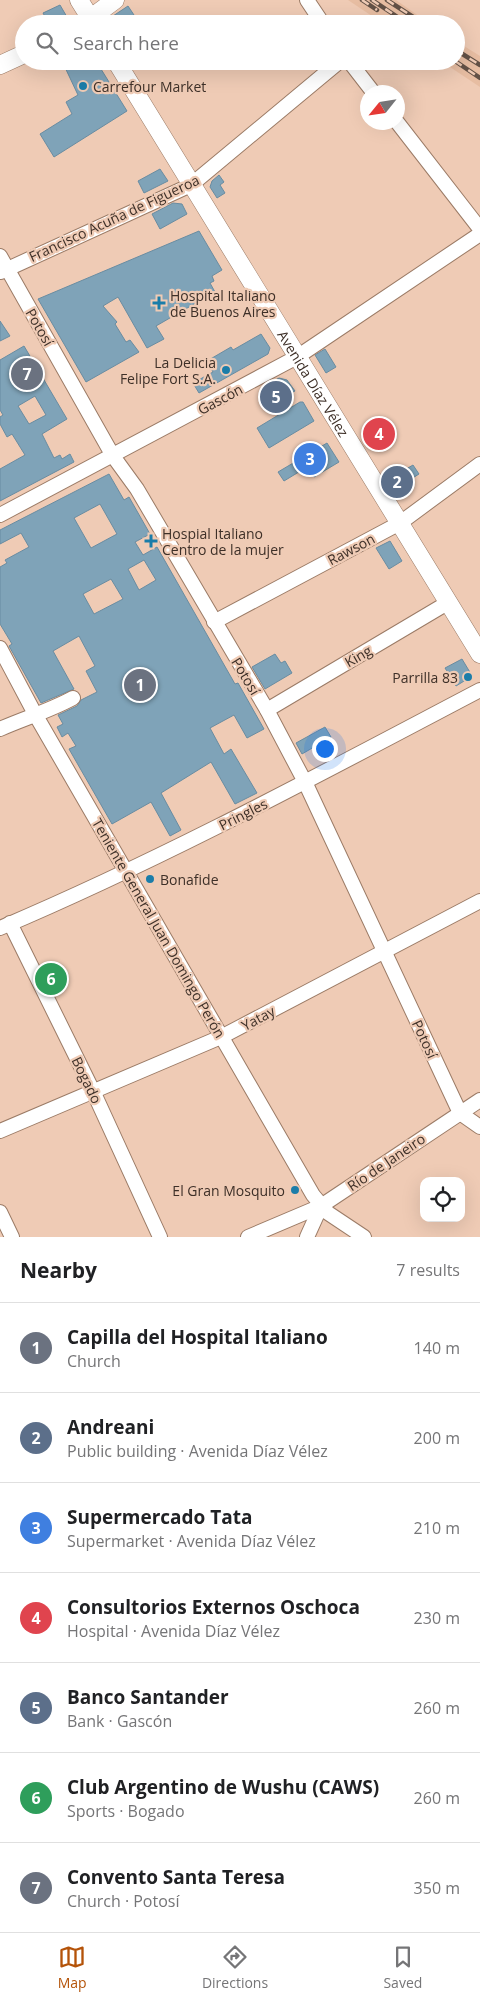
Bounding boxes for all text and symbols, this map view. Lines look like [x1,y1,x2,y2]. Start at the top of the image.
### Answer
search box [15,15,465,70]
icon: search [33,29,61,57]
text: Search here [73,30,179,56]
place label: Carrefour Market [93,77,206,96]
marker: Carrefour Market [77,80,89,92]
north arrow [360,85,405,130]
street label: Francisco Acuña de Figueroa [26,170,202,266]
place label: Hospital Italiano de Buenos Aires [170,286,276,321]
marker: Hospital Italiano de Buenos Aires [152,296,166,310]
street label: Potosí [22,305,59,350]
street label: Avenida Díaz Vélez [274,326,354,440]
place label: La Delicia Felipe Fort S.A. [120,353,216,388]
pin: 7 [11,355,43,393]
marker: La Delicia Felipe Fort S.A. [220,364,232,376]
pin: 5 [260,378,292,416]
street label: Gascón [194,379,246,419]
pin: 4 [363,415,395,453]
pin: 3 [294,440,326,478]
pin: 2 [381,463,413,501]
place label: Hospial Italiano Centro de la mujer [162,524,284,559]
street label: Rawson [324,529,378,569]
marker: Hospial Italiano Centro de la mujer [144,534,158,548]
street label: King [341,641,375,671]
street label: Potosí [227,654,265,699]
pin: 1 [124,666,156,704]
place label: Parrilla 83 [392,668,458,687]
marker: Parrilla 83 [462,671,474,683]
your location [312,736,338,762]
street label: Pringles [216,794,271,834]
street label: Teniente General Juan Domingo Perón [88,815,230,1041]
place label: Bonafide [160,870,219,889]
marker: Bonafide [144,873,156,885]
pin: 6 [35,960,67,998]
street label: Yatay [238,1001,279,1035]
street label: Potosí [408,1017,442,1062]
street label: Bogado [68,1053,106,1107]
street label: Río de Janeiro [343,1129,429,1195]
map controls [420,1177,465,1222]
button: locate [420,1177,465,1222]
place label: El Gran Mosquito [172,1181,285,1200]
marker: El Gran Mosquito [289,1184,301,1196]
text: Nearby [20,1256,97,1284]
text: 7 results [396,1259,460,1281]
text: Capilla del Hospital Italiano [67,1324,328,1350]
text: 1 [31,1337,41,1359]
text: 140 m [414,1337,460,1359]
text: Church [67,1350,121,1372]
text: Andreani [67,1414,154,1440]
text: 2 [31,1427,41,1449]
text: 200 m [414,1427,460,1449]
text: Public building · Avenida Díaz Vélez [67,1440,328,1462]
text: Supermercado Tata [67,1504,253,1530]
text: 3 [31,1517,41,1539]
text: 210 m [414,1517,460,1539]
text: Supermarket · Avenida Díaz Vélez [67,1530,316,1552]
text: Consultorios Externos Oschoca [67,1594,360,1620]
text: 4 [31,1607,41,1629]
text: 230 m [414,1607,460,1629]
text: Hospital · Avenida Díaz Vélez [67,1620,280,1642]
text: Banco Santander [67,1684,229,1710]
text: 5 [31,1697,41,1719]
text: 260 m [414,1697,460,1719]
text: Bank · Gascón [67,1710,172,1732]
text: Club Argentino de Wushu (CAWS) [67,1774,379,1800]
text: 6 [31,1787,41,1809]
text: 260 m [414,1787,460,1809]
text: Sports · Bogado [67,1800,185,1822]
text: Convento Santa Teresa [67,1864,285,1890]
text: 7 [31,1877,41,1899]
text: 350 m [414,1877,460,1899]
text: Church · Potosí [67,1890,179,1912]
tab: Map [58,1943,87,1992]
tab: Directions [202,1943,268,1992]
tab: Saved [383,1943,422,1992]

